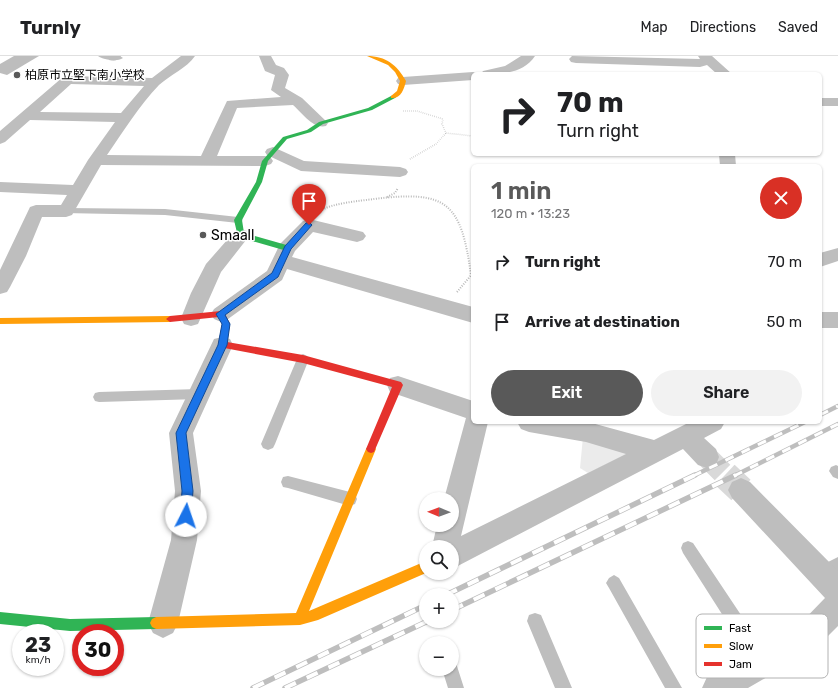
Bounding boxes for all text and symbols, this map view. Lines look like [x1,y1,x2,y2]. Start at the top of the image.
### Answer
text: Turnly [20,16,81,39]
text: Map [641,19,668,36]
text: Directions [690,19,756,36]
text: Saved [778,19,818,36]
place label: 柏原市立堅下南小学校 [25,68,145,82]
marker: 柏原市立堅下南小学校 [12,70,22,80]
text: 70 m [557,86,624,119]
icon: right [491,88,543,140]
text: Turn right [557,120,639,142]
text: 1 min [491,177,551,205]
button: close [760,177,802,219]
pin [292,184,326,225]
icon: arrive [298,190,320,212]
text: 120 m · 13:23 [491,206,570,221]
place label: Smaall [211,227,254,244]
marker: Smaall [198,230,208,240]
icon: right [491,251,513,273]
text: Turn right [525,253,600,271]
text: 70 m [768,253,802,271]
icon: arrive [491,311,513,333]
text: Arrive at destination [525,313,680,331]
text: 50 m [767,313,802,331]
button: Exit [491,370,643,416]
button: Share [651,370,802,416]
north arrow [419,492,459,532]
map controls [419,492,459,676]
position arrow [165,495,207,537]
button: search [419,540,459,580]
button: + [419,588,459,628]
legend [696,614,828,678]
text: Fast [729,622,752,635]
speed limit sign: 30 [72,624,124,676]
text: 23 [25,633,51,657]
button: − [419,636,459,676]
text: Slow [729,640,754,653]
text: km/h [26,654,50,666]
text: Jam [729,658,752,671]

